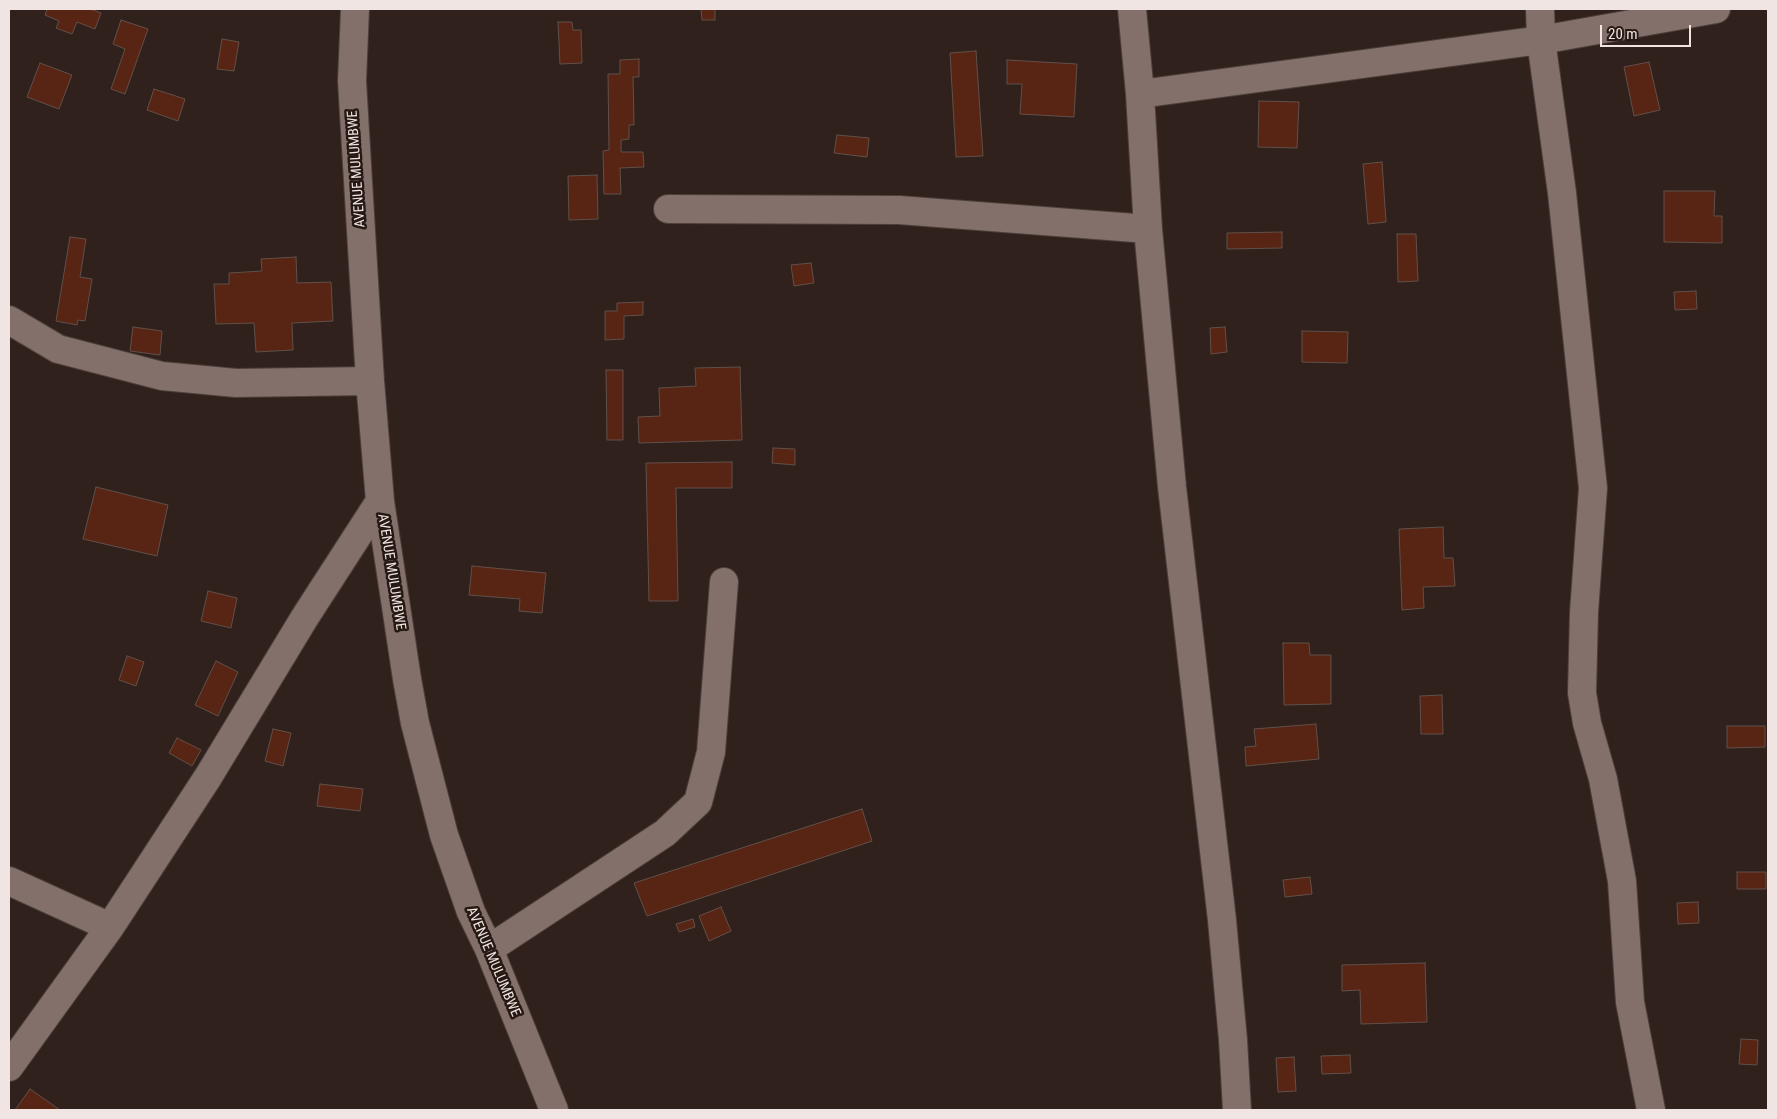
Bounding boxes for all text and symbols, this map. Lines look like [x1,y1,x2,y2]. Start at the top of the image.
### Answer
scale bar [1602,15,1693,47]
text: 20 m [1608,25,1638,43]
street label: AVENUE MULUMBWE [345,110,369,228]
street label: AVENUE MULUMBWE [374,513,408,631]
street label: AVENUE MULUMBWE [462,905,524,1019]

